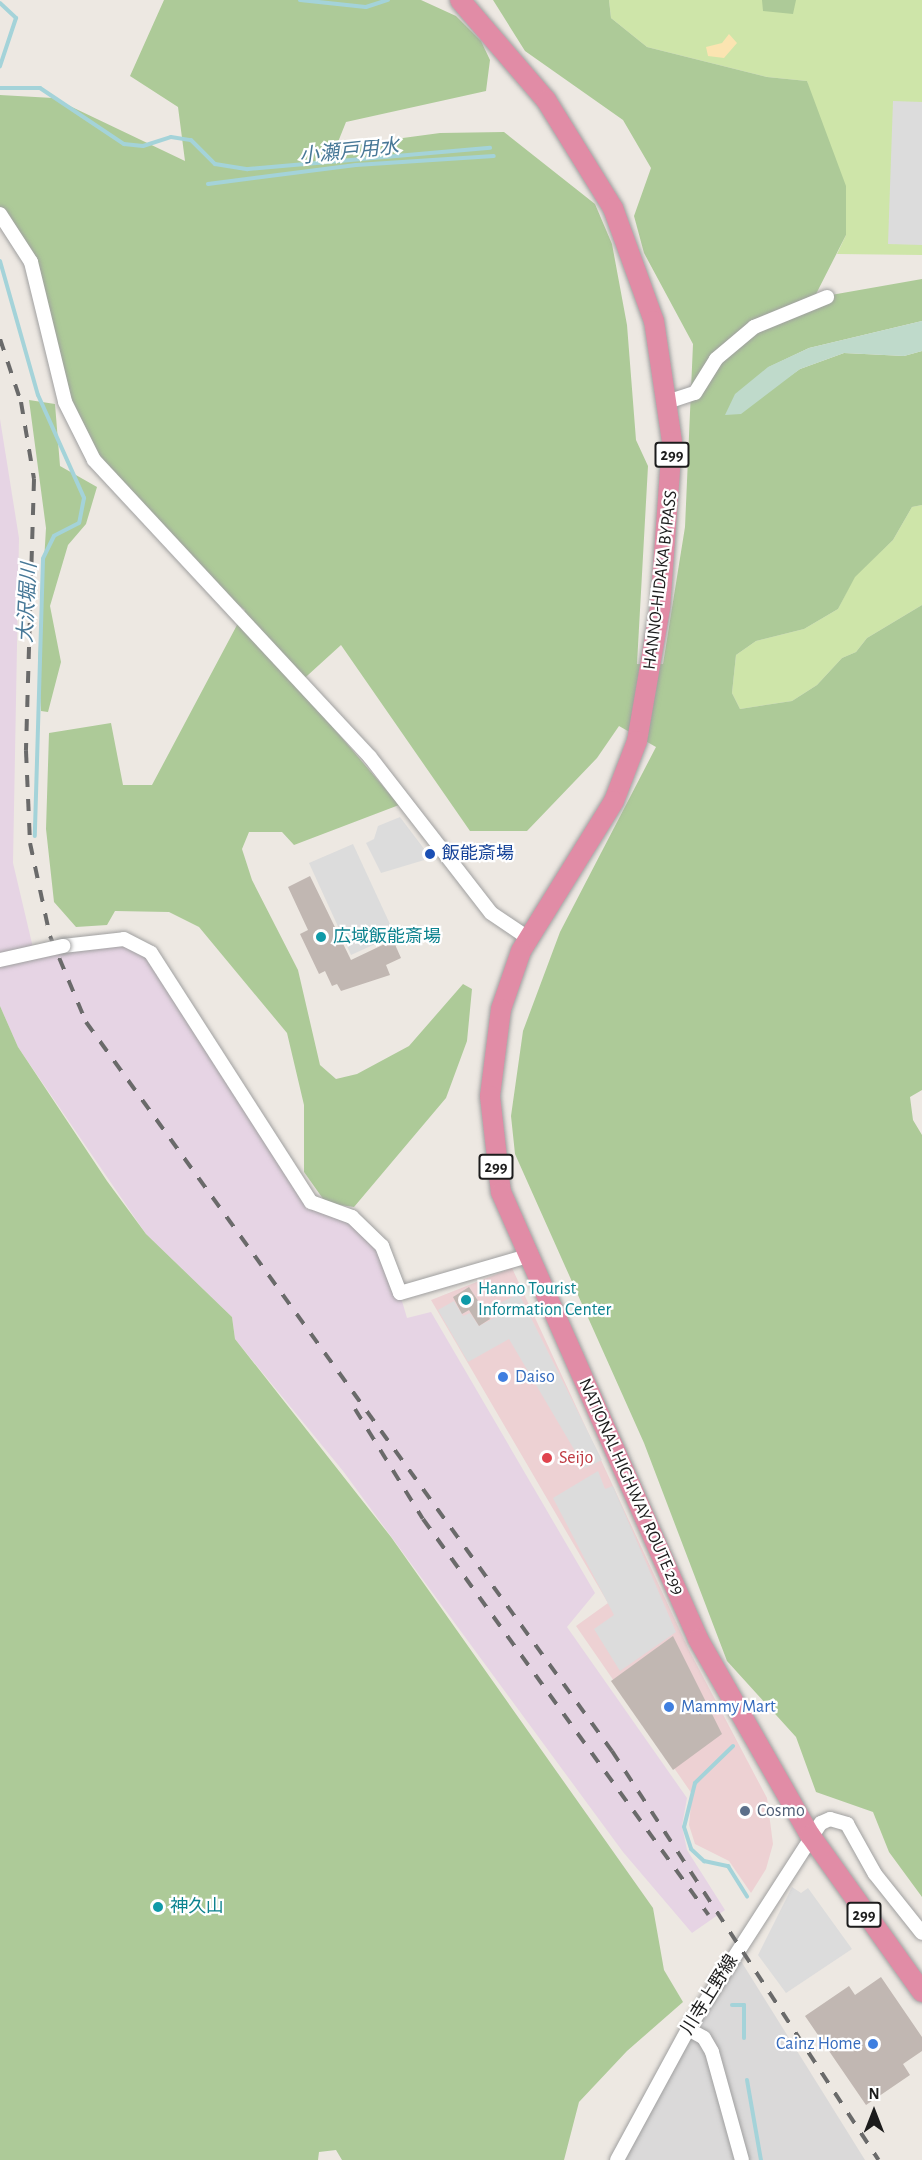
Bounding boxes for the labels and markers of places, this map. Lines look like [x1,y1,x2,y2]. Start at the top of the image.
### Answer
place label: 飯能斎場 [442,843,514,865]
marker: 飯能斎場 [423,847,437,861]
place label: 広域飯能斎場 [333,926,441,948]
marker: 広域飯能斎場 [314,930,328,944]
place label: Hanno Tourist Information Center [478,1279,611,1322]
marker: Hanno Tourist Information Center [459,1293,473,1307]
place label: Daiso [515,1366,555,1388]
marker: Daiso [496,1370,510,1384]
place label: Seijo [559,1447,593,1469]
marker: Seijo [540,1451,554,1465]
place label: Mammy Mart [681,1696,776,1718]
marker: Mammy Mart [662,1700,676,1714]
place label: Cosmo [757,1800,805,1822]
marker: Cosmo [738,1804,752,1818]
place label: 神久山 [170,1896,224,1918]
marker: 神久山 [151,1900,165,1914]
place label: Cainz Home [776,2033,861,2055]
marker: Cainz Home [866,2037,880,2051]

